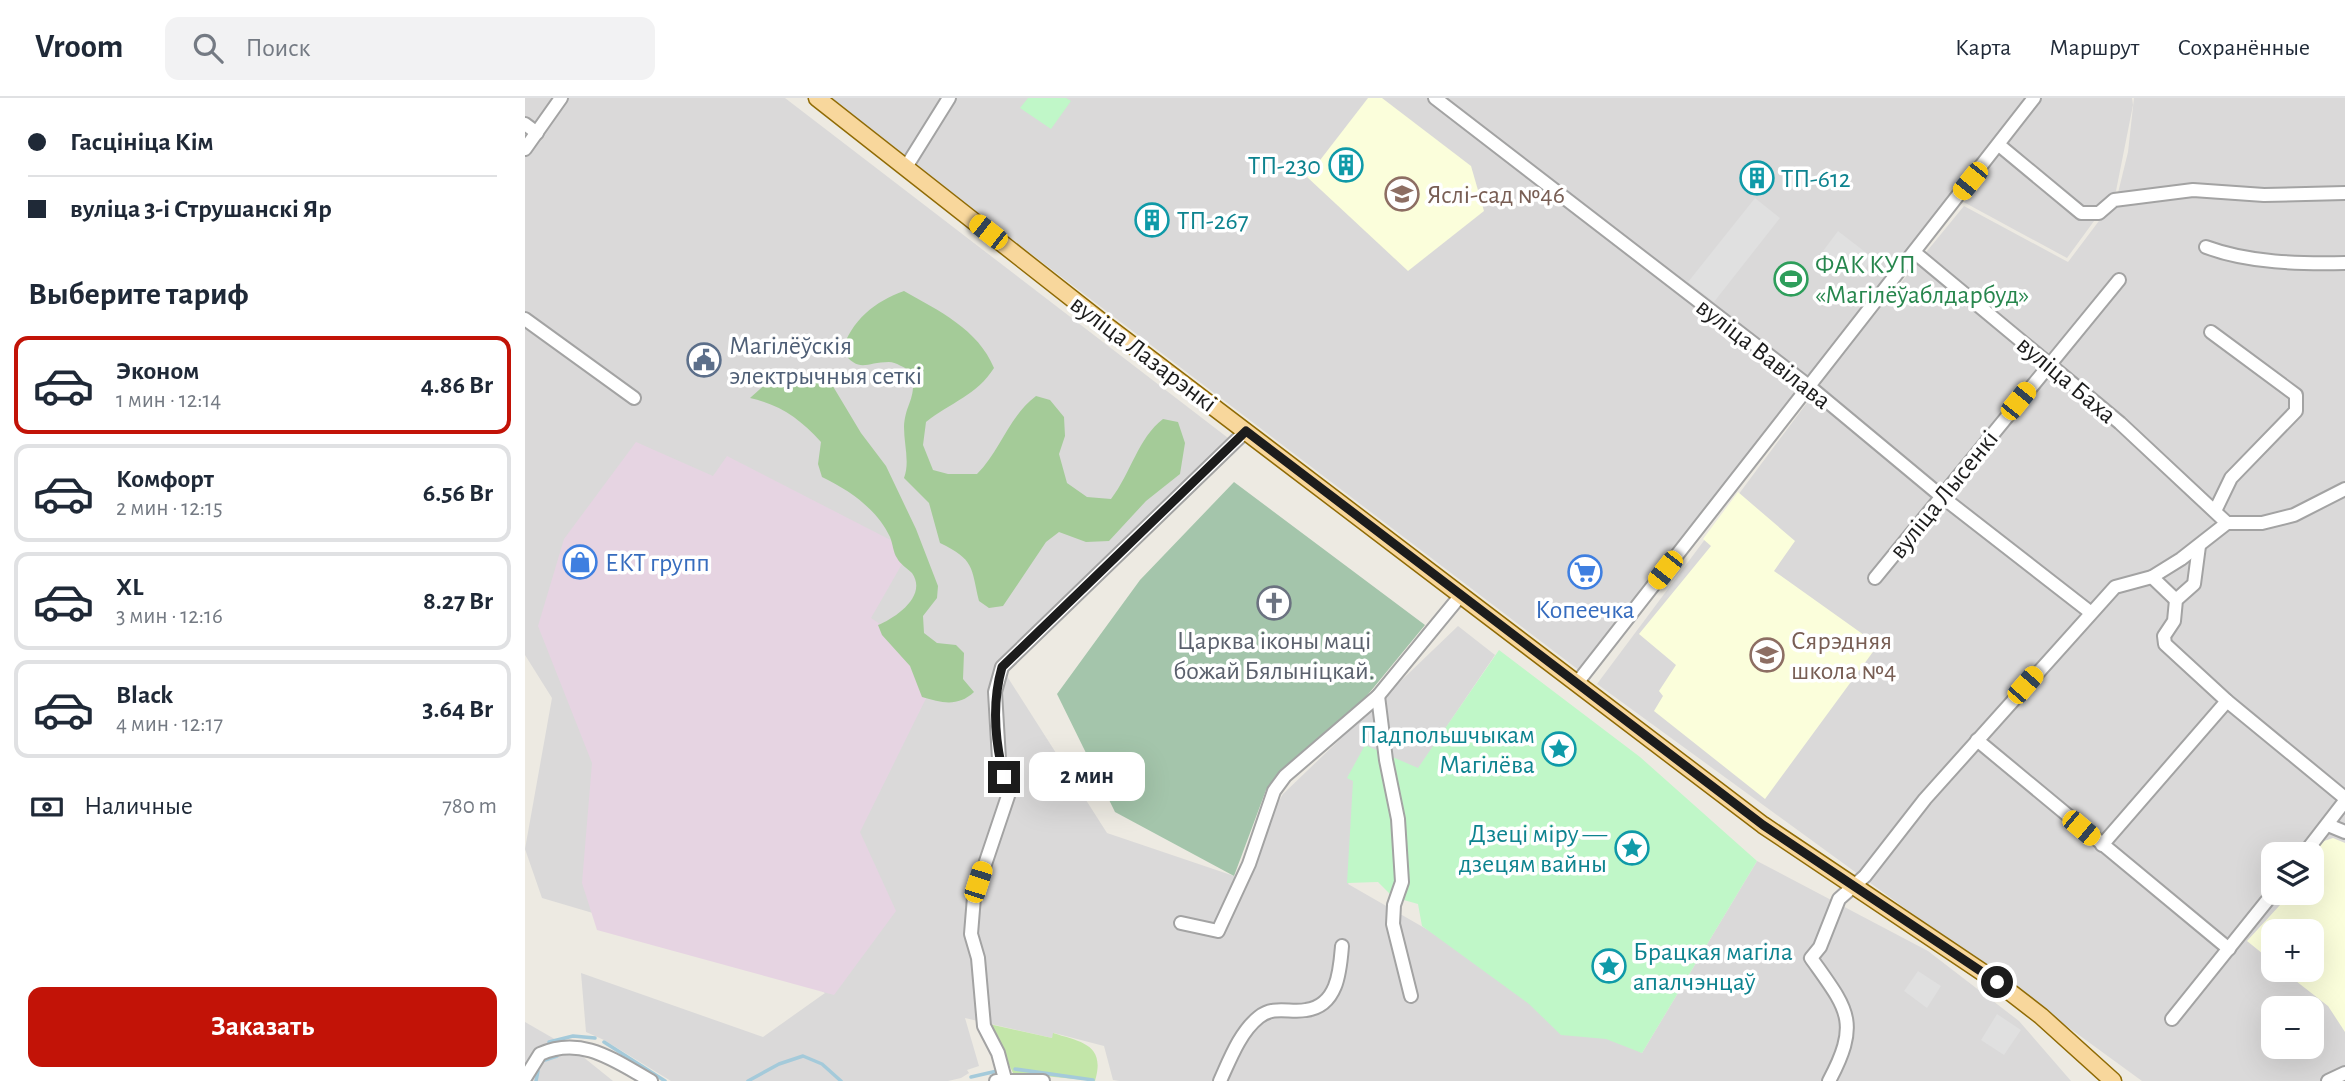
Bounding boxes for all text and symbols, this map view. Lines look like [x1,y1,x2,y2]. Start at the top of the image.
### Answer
search box [165,17,655,80]
icon: search [189,29,227,67]
text: Vroom [35,31,123,64]
text: Поиск [245,35,310,61]
text: Карта [1955,36,2011,60]
text: Маршрут [2049,36,2139,60]
text: Сохранённые [2177,36,2310,60]
text: Гасцініца Кім [70,129,214,155]
building icon: ТП-230 [1327,146,1365,184]
place label: ТП-230 [1248,153,1321,179]
car [1949,158,1992,204]
building icon: ТП-612 [1738,159,1776,197]
place label: ТП-612 [1781,166,1851,192]
school or university icon: Яслі-сад №46 [1383,175,1421,213]
place label: Яслі-сад №46 [1427,182,1565,208]
text: вуліца 3-і Струшанскі Яр [70,196,332,222]
building icon: ТП-267 [1133,201,1171,239]
place label: ТП-267 [1177,208,1249,234]
car [965,211,1012,253]
place label: ФАК КУП «Магілёўаблдарбуд» [1815,252,2029,308]
sports icon: ФАК КУП «Магілёўаблдарбуд» [1772,260,1810,298]
text: Выберите тариф [28,278,249,310]
street label: вуліца Лазарэнкі [1065,291,1221,417]
street label: вуліца Вавілава [1691,293,1836,414]
street label: вуліца Баха [2012,331,2121,428]
place label: Магілёўскія электрычныя сеткі [729,333,922,389]
public building icon: Магілёўскія электрычныя сеткі [685,341,723,379]
icon: car [32,354,95,417]
text: Эконом [116,358,199,384]
text: 4.86 Br [421,372,493,398]
car [1997,378,2040,424]
text: 1 мин · 12:14 [116,389,221,412]
street label: вуліца Лысенкі [1884,426,2003,564]
icon: car [32,462,95,525]
text: Комфорт [116,466,214,492]
text: 6.56 Br [423,480,493,506]
text: 2 мин · 12:15 [116,497,223,520]
shop icon: ЕКТ групп [561,543,599,581]
car [1644,547,1687,593]
place label: ЕКТ групп [605,550,710,576]
supermarket icon: Копеечка [1566,553,1604,591]
icon: car [32,570,95,633]
text: XL [116,574,143,600]
church icon: Царква іконы маці божай Бялыніцкай. [1255,584,1293,622]
text: 8.27 Br [423,588,493,614]
place label: Копеечка [1535,597,1635,623]
text: 3 мин · 12:16 [116,605,223,628]
place label: Царква іконы маці божай Бялыніцкай. [1173,628,1375,684]
place label: Сярэдняя школа №4 [1791,628,1897,684]
school or university icon: Сярэдняя школа №4 [1748,636,1786,674]
car [2004,662,2047,708]
icon: car [32,678,95,741]
text: Black [116,682,173,708]
text: 3.64 Br [422,696,493,722]
text: 4 мин · 12:17 [116,713,223,736]
place label: Падпольшчыкам Магілёва [1360,722,1535,778]
place icon: Падпольшчыкам Магілёва [1540,730,1578,768]
callout: 2 мин [1029,752,1144,802]
route end [988,761,1020,793]
text: 2 мин [1060,765,1114,788]
icon: cash [28,788,66,826]
text: Наличные [84,793,193,819]
text: 780 m [442,795,497,818]
car [2059,806,2104,850]
place label: Дзеці міру — дзецям вайны [1459,821,1608,877]
place icon: Дзеці міру — дзецям вайны [1613,829,1651,867]
map controls [2261,842,2324,1059]
button: layers [2261,842,2324,905]
car [962,859,995,905]
button: + [2261,919,2324,982]
place label: Брацкая магіла апалчэнцаў [1633,939,1793,995]
place icon: Брацкая магіла апалчэнцаў [1590,947,1628,985]
route start [1981,966,2013,998]
button: Заказать [28,987,497,1067]
button: − [2261,996,2324,1059]

